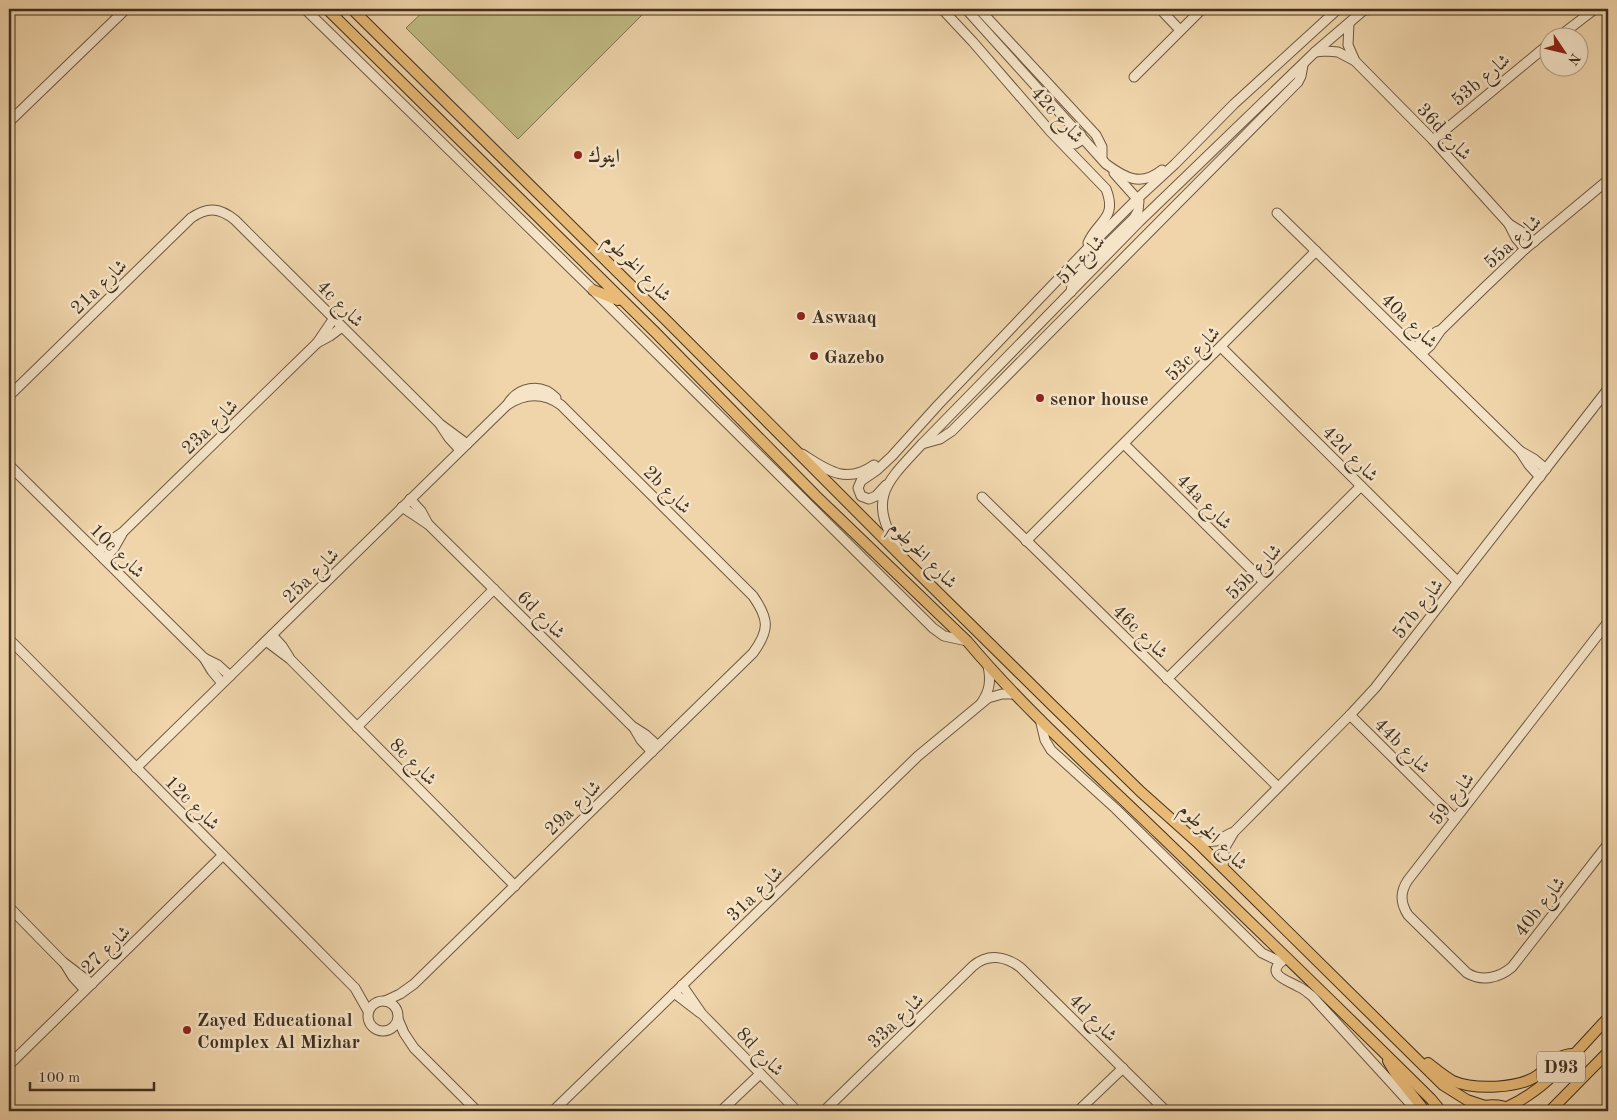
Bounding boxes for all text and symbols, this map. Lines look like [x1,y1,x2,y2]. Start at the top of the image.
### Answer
north arrow [1540,28,1590,78]
text: N [1565,50,1583,68]
street label: 53b شارع [1449,51,1517,114]
street label: 42c شارع [1023,84,1086,150]
street label: 36d شارع [1409,101,1474,168]
place label: اينوك [588,145,620,168]
marker: اينوك [572,149,584,161]
street label: 55a شارع [1481,212,1549,276]
street label: شارع الخرطوم [595,231,674,310]
street label: شارع 51 [1054,232,1112,292]
street label: 21a شارع [68,257,134,322]
street label: 4c شارع [309,278,366,335]
street label: 40a شارع [1374,291,1440,356]
place label: Aswaaq [811,309,877,328]
marker: Aswaaq [795,310,807,322]
street label: 53c شارع [1163,324,1228,389]
place label: Gazebo [824,349,885,368]
marker: Gazebo [808,350,820,362]
place label: senor house [1050,391,1149,410]
marker: senor house [1034,392,1046,404]
street label: 23a شارع [179,397,245,462]
street label: 42d شارع [1315,423,1381,489]
street label: 2b شارع [636,463,694,521]
street label: 44a شارع [1169,471,1235,537]
street label: شارع الخرطوم [881,518,960,597]
street label: 10c شارع [82,521,147,586]
street label: 55b شارع [1223,541,1289,607]
street label: 25a شارع [280,546,346,611]
street label: 57b شارع [1390,576,1451,645]
street label: 6d شارع [510,588,568,646]
street label: 46c شارع [1105,602,1171,666]
street label: 44b شارع [1367,715,1433,781]
street label: 8c شارع [382,736,439,793]
street label: شارع 59 [1427,770,1482,832]
street label: 12c شارع [157,773,222,838]
street label: 29a شارع [542,778,608,843]
street label: شارع الخرطوم [1171,801,1250,878]
street label: 31a شارع [724,864,790,929]
street label: 40b شارع [1512,874,1573,943]
street label: شارع 27 [78,923,138,981]
street label: 33a شارع [865,991,931,1056]
street label: 4d شارع [1062,991,1120,1049]
place label: Zayed Educational Complex Al Mizhar [197,1012,360,1053]
marker: Zayed Educational Complex Al Mizhar [181,1024,193,1036]
street label: 8d شارع [729,1025,787,1083]
road number: D93 [1537,1052,1585,1082]
scale bar [30,1060,154,1092]
text: 100 m [38,1071,80,1086]

